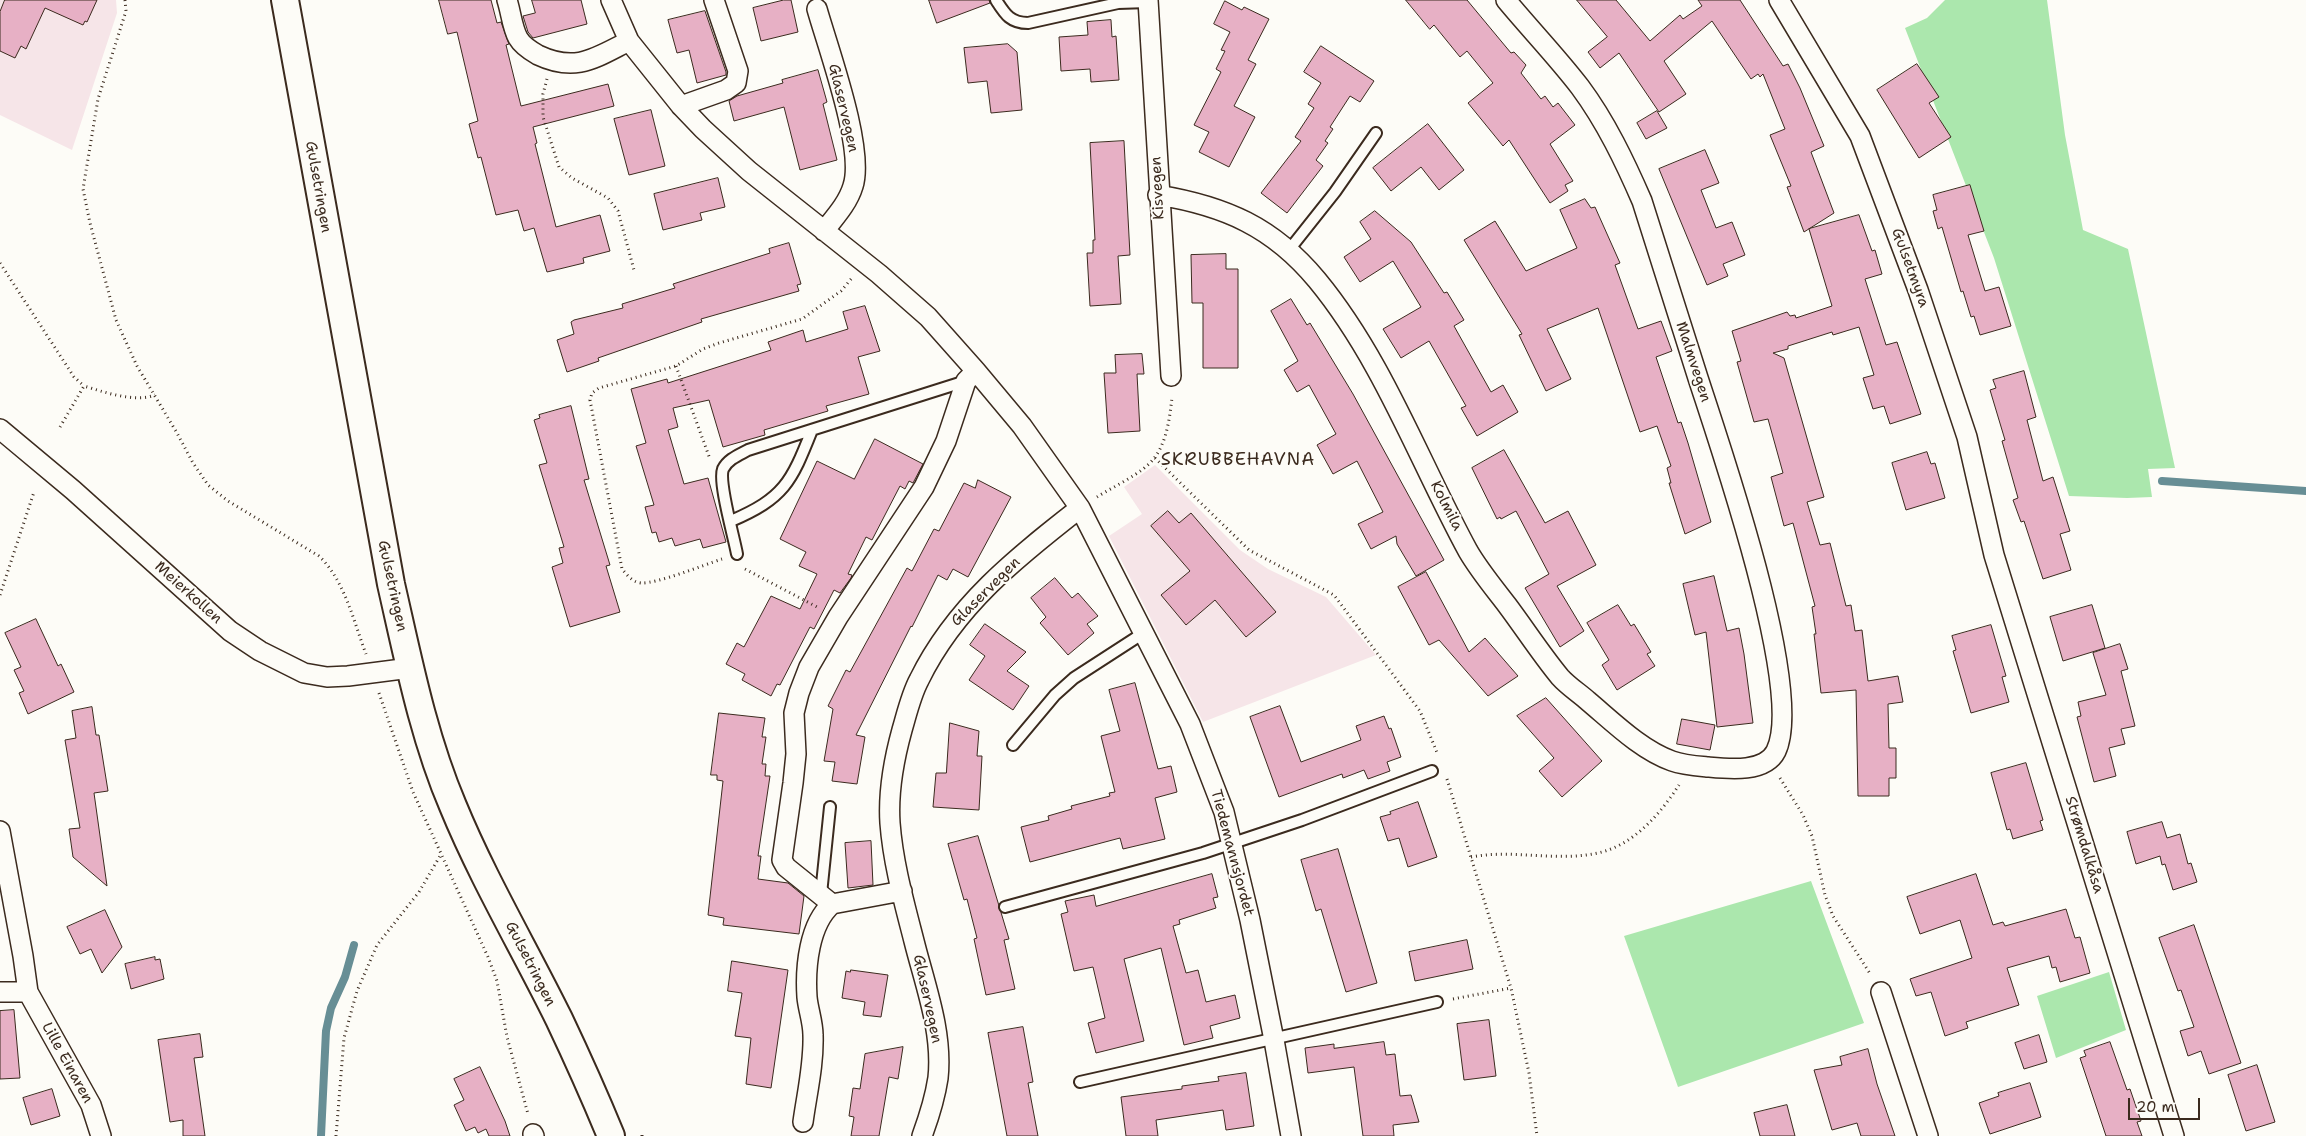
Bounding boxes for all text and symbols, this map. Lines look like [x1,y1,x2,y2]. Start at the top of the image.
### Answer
street label: Glaservegen [824,62,862,154]
street label: Gulsetringen [301,140,335,234]
street label: Kisvegen [1147,156,1169,220]
street label: Gulsetmyra [1887,226,1933,310]
street label: Malmvegen [1672,319,1714,405]
district label: SKRUBBEHAVNA [1159,449,1317,471]
street label: Kolmila [1426,478,1466,534]
street label: Gulsetringen [374,539,410,633]
street label: Glaservegen [948,554,1024,630]
street label: Meierkollen [151,558,225,628]
street label: Tiedemannsjordet [1206,788,1258,918]
street label: Strømdalkåsa [2061,794,2107,896]
street label: Gulsetringen [501,919,559,1009]
street label: Glaservegen [909,953,945,1045]
street label: Lille Einaren [37,1019,97,1107]
scale bar [2131,1088,2204,1120]
text: 20 m [2136,1097,2175,1117]

